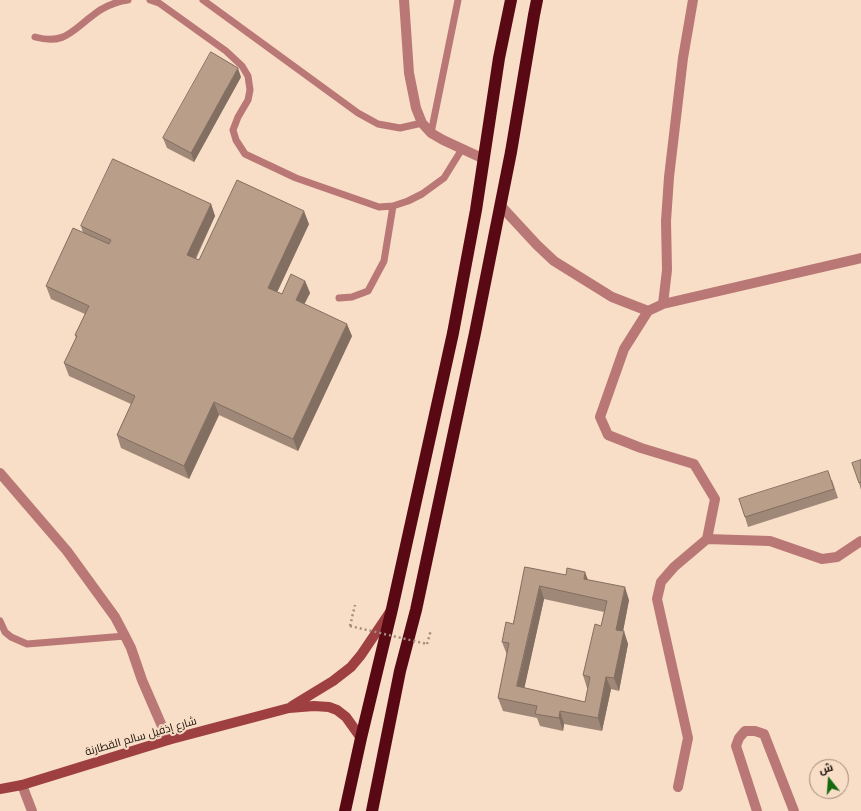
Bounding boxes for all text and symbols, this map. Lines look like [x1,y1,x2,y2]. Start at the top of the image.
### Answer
street label: شارع إذفيل سالم القطارنة [84,715,198,759]
north arrow [809,759,849,799]
text: ش [817,759,835,778]

